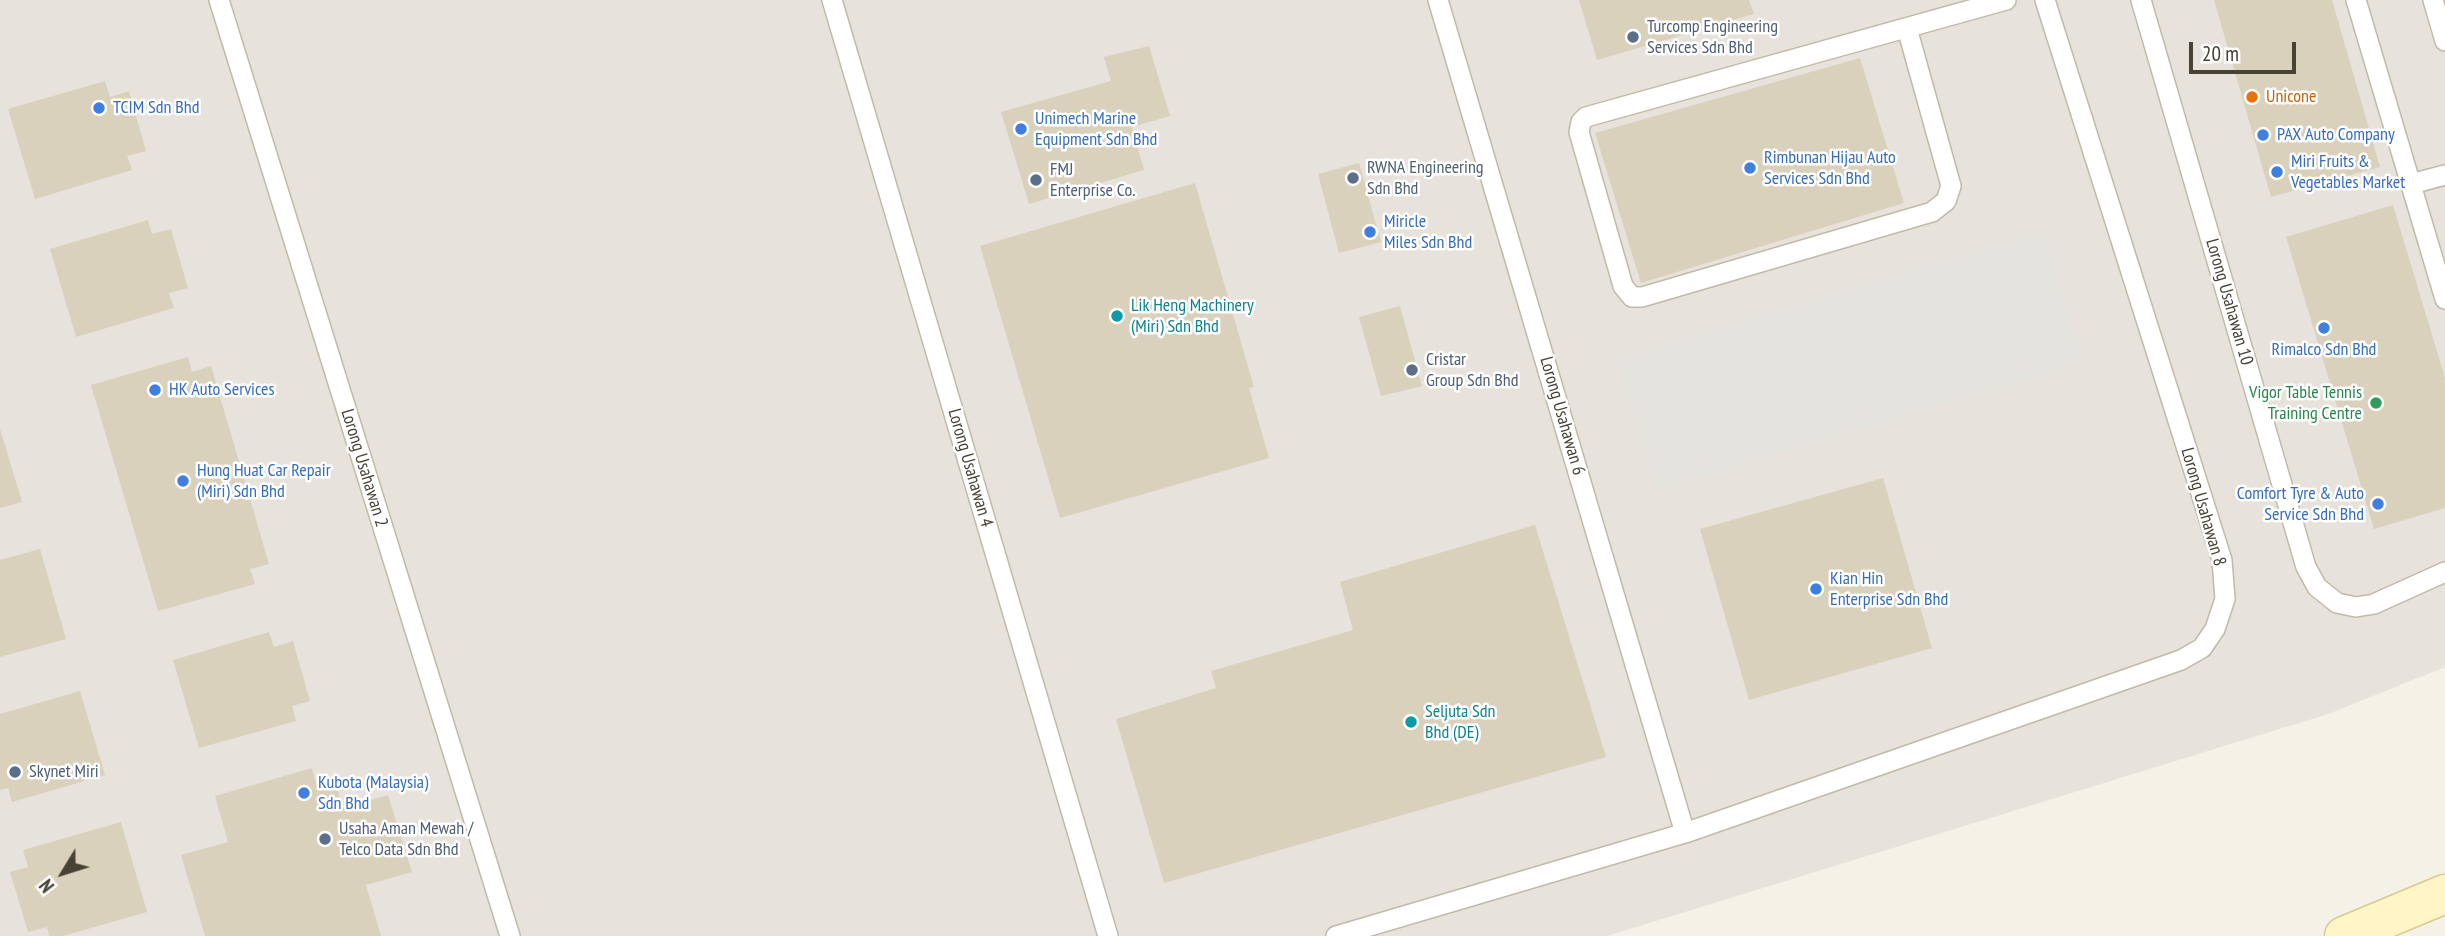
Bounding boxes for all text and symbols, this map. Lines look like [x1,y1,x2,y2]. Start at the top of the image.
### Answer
place label: Turcomp Engineering Services Sdn Bhd [1647,16,1778,58]
scale bar [2193,28,2300,72]
marker: Turcomp Engineering Services Sdn Bhd [1625,29,1641,45]
text: 20 m [2202,40,2239,67]
place label: Unicone [2266,86,2316,108]
marker: Unicone [2244,89,2260,105]
place label: TCIM Sdn Bhd [113,97,200,119]
marker: TCIM Sdn Bhd [91,100,107,116]
place label: Unimech Marine Equipment Sdn Bhd [1035,108,1157,150]
marker: Unimech Marine Equipment Sdn Bhd [1013,121,1029,137]
place label: PAX Auto Company [2277,124,2395,146]
marker: PAX Auto Company [2255,127,2271,143]
place label: Rimbunan Hijau Auto Services Sdn Bhd [1764,147,1896,190]
place label: Miri Fruits & Vegetables Market [2291,151,2405,194]
place label: RWNA Engineering Sdn Bhd [1367,157,1484,200]
place label: FMJ Enterprise Co. [1050,159,1135,202]
marker: Rimbunan Hijau Auto Services Sdn Bhd [1742,160,1758,176]
marker: Miri Fruits & Vegetables Market [2269,164,2285,180]
marker: RWNA Engineering Sdn Bhd [1345,170,1361,186]
marker: FMJ Enterprise Co. [1028,172,1044,188]
place label: Miricle Miles Sdn Bhd [1384,211,1472,254]
marker: Miricle Miles Sdn Bhd [1362,224,1378,240]
street label: Lorong Usahawan 10 [2201,236,2257,368]
place label: Lik Heng Machinery (Miri) Sdn Bhd [1131,295,1254,338]
marker: Lik Heng Machinery (Miri) Sdn Bhd [1109,308,1125,324]
marker: Rimalco Sdn Bhd [2316,320,2332,336]
place label: Rimalco Sdn Bhd [2272,339,2376,361]
place label: Cristar Group Sdn Bhd [1426,349,1518,392]
street label: Lorong Usahawan 6 [1535,354,1589,478]
marker: Cristar Group Sdn Bhd [1404,362,1420,378]
place label: HK Auto Services [169,379,275,401]
marker: HK Auto Services [147,382,163,398]
place label: Vigor Table Tennis Training Centre [2249,382,2362,424]
marker: Vigor Table Tennis Training Centre [2368,395,2384,411]
street label: Lorong Usahawan 2 [336,406,392,530]
street label: Lorong Usahawan 4 [943,406,997,530]
street label: Lorong Usahawan 8 [2176,445,2230,569]
place label: Hung Huat Car Repair (Miri) Sdn Bhd [197,460,331,503]
marker: Hung Huat Car Repair (Miri) Sdn Bhd [175,473,191,489]
place label: Comfort Tyre & Auto Service Sdn Bhd [2237,483,2364,526]
marker: Comfort Tyre & Auto Service Sdn Bhd [2370,496,2386,512]
place label: Kian Hin Enterprise Sdn Bhd [1830,568,1948,610]
marker: Kian Hin Enterprise Sdn Bhd [1808,581,1824,597]
place label: Seljuta Sdn Bhd (DE) [1425,701,1495,744]
marker: Seljuta Sdn Bhd (DE) [1403,714,1419,730]
place label: Skynet Miri [29,761,99,783]
marker: Skynet Miri [7,764,23,780]
place label: Kubota (Malaysia) Sdn Bhd [318,772,428,814]
marker: Kubota (Malaysia) Sdn Bhd [296,785,312,801]
place label: Usaha Aman Mewah / Telco Data Sdn Bhd [339,818,473,860]
marker: Usaha Aman Mewah / Telco Data Sdn Bhd [317,831,333,847]
north arrow [28,838,98,908]
text: N [34,875,59,897]

